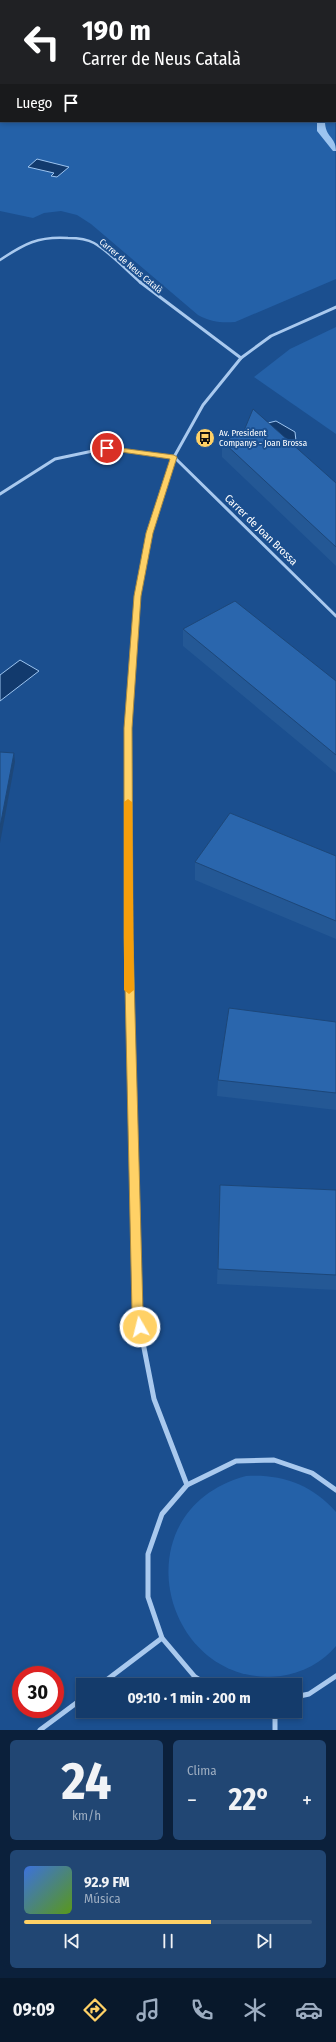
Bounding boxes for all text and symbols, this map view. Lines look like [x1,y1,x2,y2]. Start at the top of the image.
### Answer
text: 190 m [82,14,151,47]
icon: left [16,16,68,68]
text: Carrer de Neus Català [82,48,241,70]
icon: arrive [60,92,82,114]
text: Luego [16,94,52,112]
street label: Carrer de Neus Català [97,237,165,296]
bus stop icon: Av. President Companys - Joan Brossa [194,427,216,449]
place label: Av. President Companys - Joan Brossa [219,428,308,448]
pin [90,431,124,465]
icon: arrive [96,437,118,459]
street label: Carrer de Joan Brossa [222,492,300,568]
position arrow [119,1306,161,1348]
speed limit sign: 30 [12,1666,64,1718]
text: 09:10 · 1 min · 200 m [127,1689,251,1707]
text: 24 [62,1750,111,1813]
text: Clima [187,1763,217,1778]
text: 22° [229,1782,270,1818]
text: − [187,1787,197,1814]
text: + [302,1787,312,1814]
text: km/h [72,1808,101,1823]
text: 92.9 FM [84,1873,130,1891]
text: Música [84,1891,121,1906]
icon: previous [61,1930,83,1952]
icon: pause [157,1930,179,1952]
icon: next [253,1930,275,1952]
icon: directions [81,1996,109,2024]
icon: music [134,1996,162,2024]
icon: phone [188,1996,216,2024]
icon: climate [241,1996,269,2024]
icon: car [295,1996,323,2024]
text: 09:09 [13,1999,55,2021]

